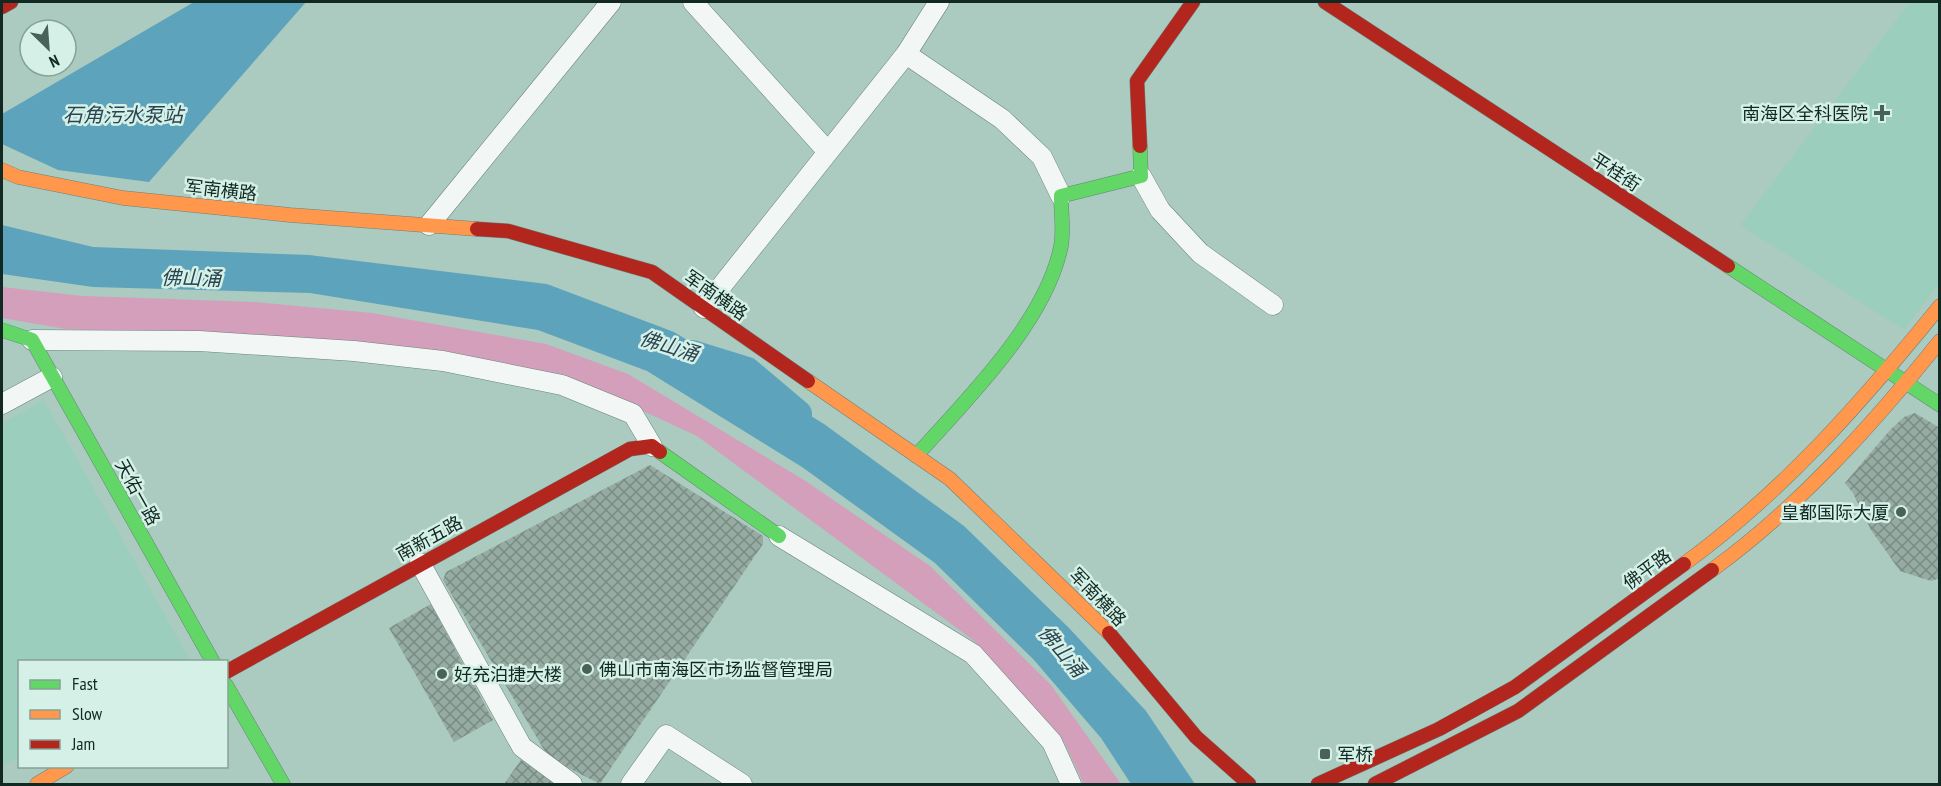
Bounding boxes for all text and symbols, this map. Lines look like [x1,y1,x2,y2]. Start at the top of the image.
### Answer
north arrow [18,18,78,78]
text: N [46,51,62,72]
water label: 石角污水泵站 [63,102,186,128]
place label: 南海区全科医院 [1742,102,1868,125]
marker: 南海区全科医院 [1873,104,1891,122]
street label: 平桂街 [1587,148,1645,196]
street label: 军南横路 [184,175,258,205]
water label: 佛山涌 [161,264,223,292]
street label: 军南横路 [680,265,752,325]
water label: 佛山涌 [637,325,703,368]
street label: 天佑一路 [110,455,166,529]
place label: 皇都国际大厦 [1781,501,1889,524]
marker: 皇都国际大厦 [1894,505,1908,519]
street label: 南新五路 [392,510,466,566]
street label: 佛平路 [1618,544,1676,594]
street label: 军南横路 [1065,563,1131,631]
water label: 佛山涌 [1033,620,1093,684]
place label: 佛山市南海区市场监督管理局 [599,658,833,681]
legend [18,660,228,768]
marker: 佛山市南海区市场监督管理局 [580,662,594,676]
place label: 好充泊捷大楼 [454,663,562,686]
marker: 好充泊捷大楼 [435,667,449,681]
text: Fast [72,672,98,695]
text: Slow [72,702,103,725]
text: Jam [71,732,95,755]
place label: 军桥 [1337,743,1373,766]
marker: 军桥 [1318,747,1332,761]

